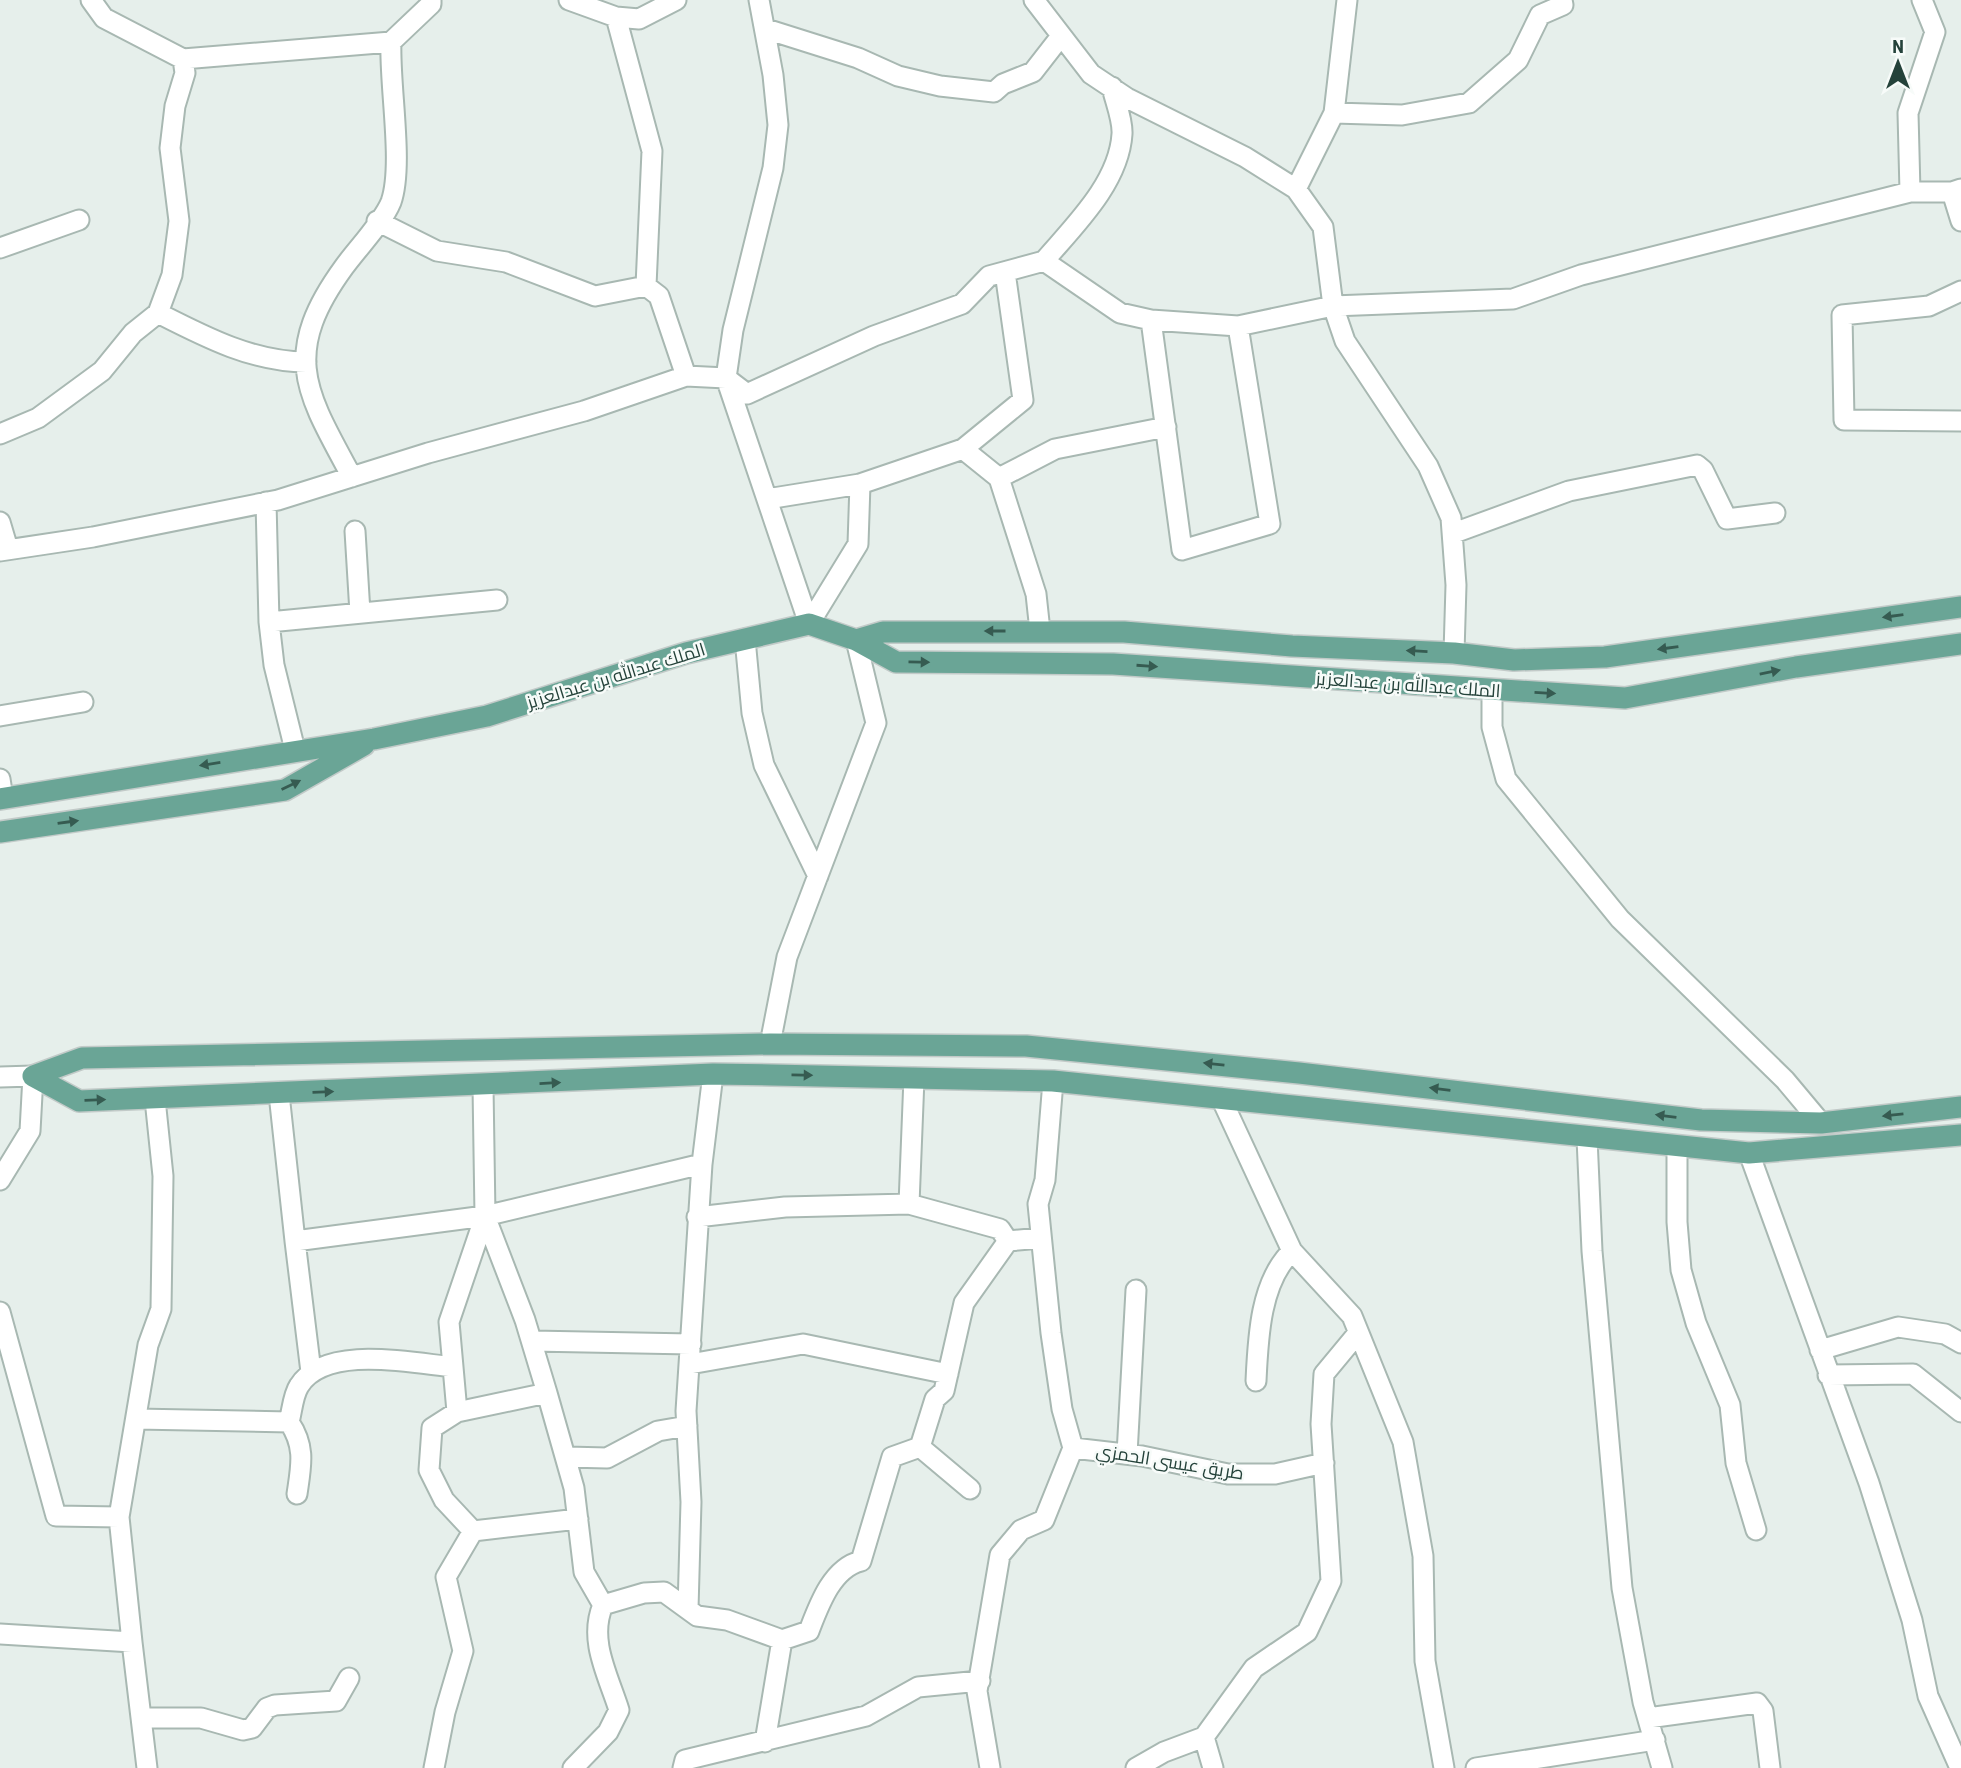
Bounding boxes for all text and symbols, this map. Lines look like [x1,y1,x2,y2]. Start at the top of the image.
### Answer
north arrow [1863,28,1933,98]
text: N [1892,35,1904,58]
one-way arrow [1882,611,1904,622]
one-way arrow [983,625,1005,637]
street label: الملك عبدالله بن عبدالعزيز [523,637,708,714]
one-way arrow [1657,643,1679,654]
one-way arrow [1406,646,1428,657]
one-way arrow [908,656,930,668]
one-way arrow [1136,661,1158,672]
street label: الملك عبدالله بن عبدالعزيز [1314,666,1501,702]
one-way arrow [1759,667,1781,678]
one-way arrow [1534,688,1556,699]
one-way arrow [199,759,221,770]
one-way arrow [281,780,301,791]
one-way arrow [57,816,79,827]
one-way arrow [1203,1059,1225,1070]
one-way arrow [791,1070,813,1081]
one-way arrow [539,1077,561,1088]
one-way arrow [1429,1084,1451,1095]
one-way arrow [312,1086,334,1098]
one-way arrow [85,1095,107,1106]
one-way arrow [1882,1109,1904,1120]
one-way arrow [1655,1110,1677,1121]
street label: طريق عيسى الحمزي [1094,1439,1245,1488]

